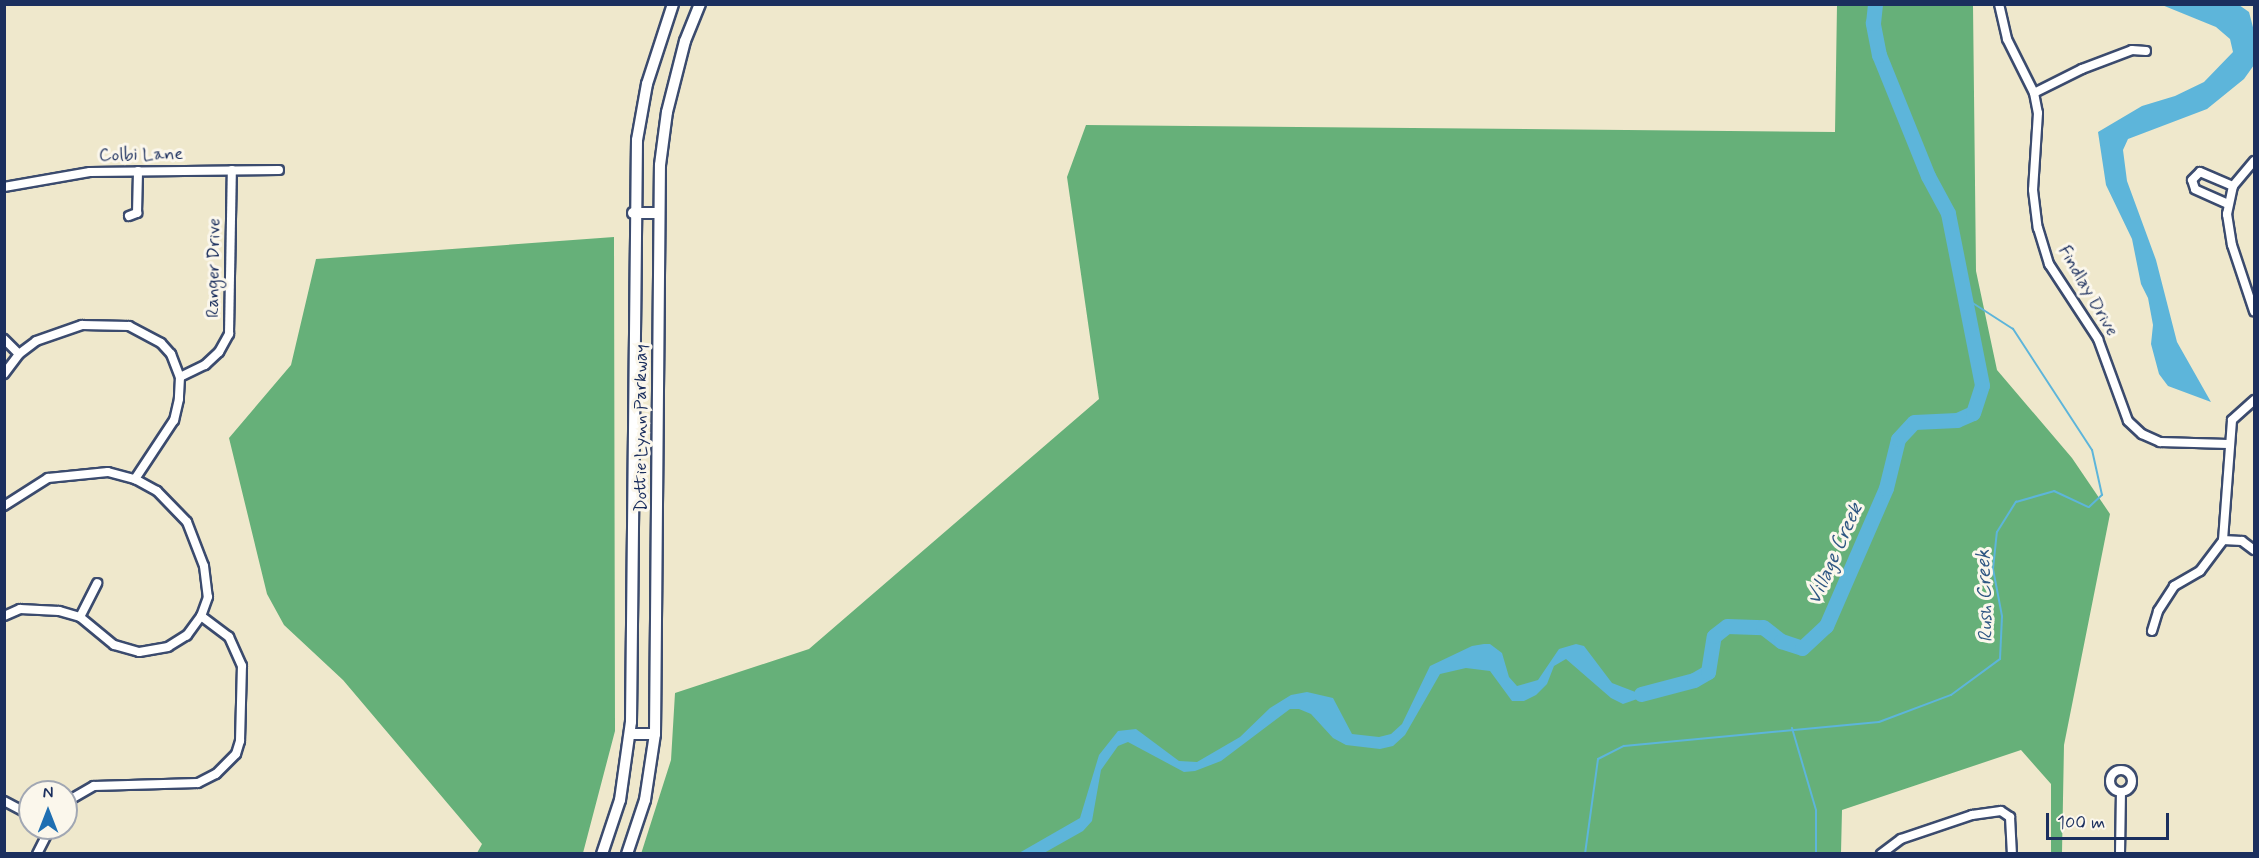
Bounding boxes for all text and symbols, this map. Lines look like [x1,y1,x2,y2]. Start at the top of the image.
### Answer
street label: Colbi Lane [100,143,182,167]
street label: Ranger Drive [202,218,226,318]
street label: Findlay Drive [2054,242,2122,340]
street label: Dottie Lynn Parkway [630,344,652,512]
water label: Village Creek [1802,499,1868,609]
water label: Rush Creek [1971,549,1999,643]
north arrow [18,780,78,840]
text: N [43,783,53,804]
scale bar [2049,801,2172,839]
text: 100 m [2057,811,2105,835]

